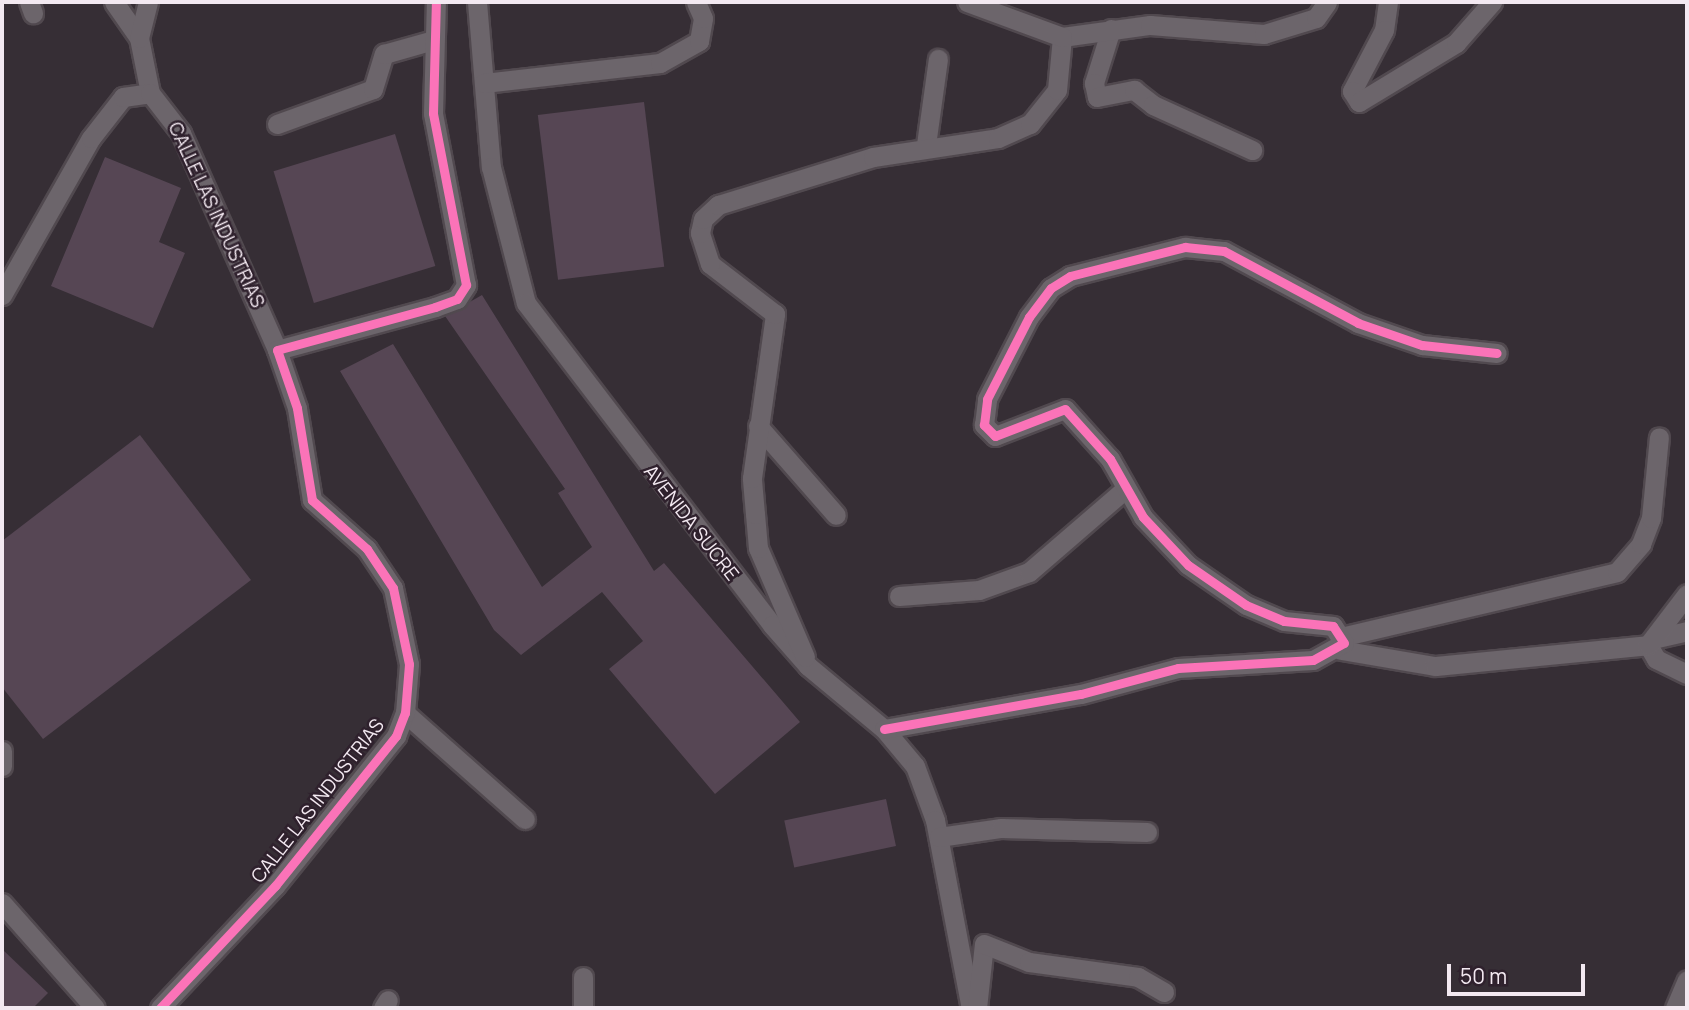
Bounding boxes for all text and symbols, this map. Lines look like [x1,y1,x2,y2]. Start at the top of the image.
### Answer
street label: CALLE LAS INDUSTRIAS [163,119,269,311]
street label: AVENIDA SUCRE [639,461,743,585]
street label: CALLE LAS INDUSTRIAS [247,714,389,888]
scale bar [1451,950,1589,994]
text: 50 m [1460,962,1507,990]

